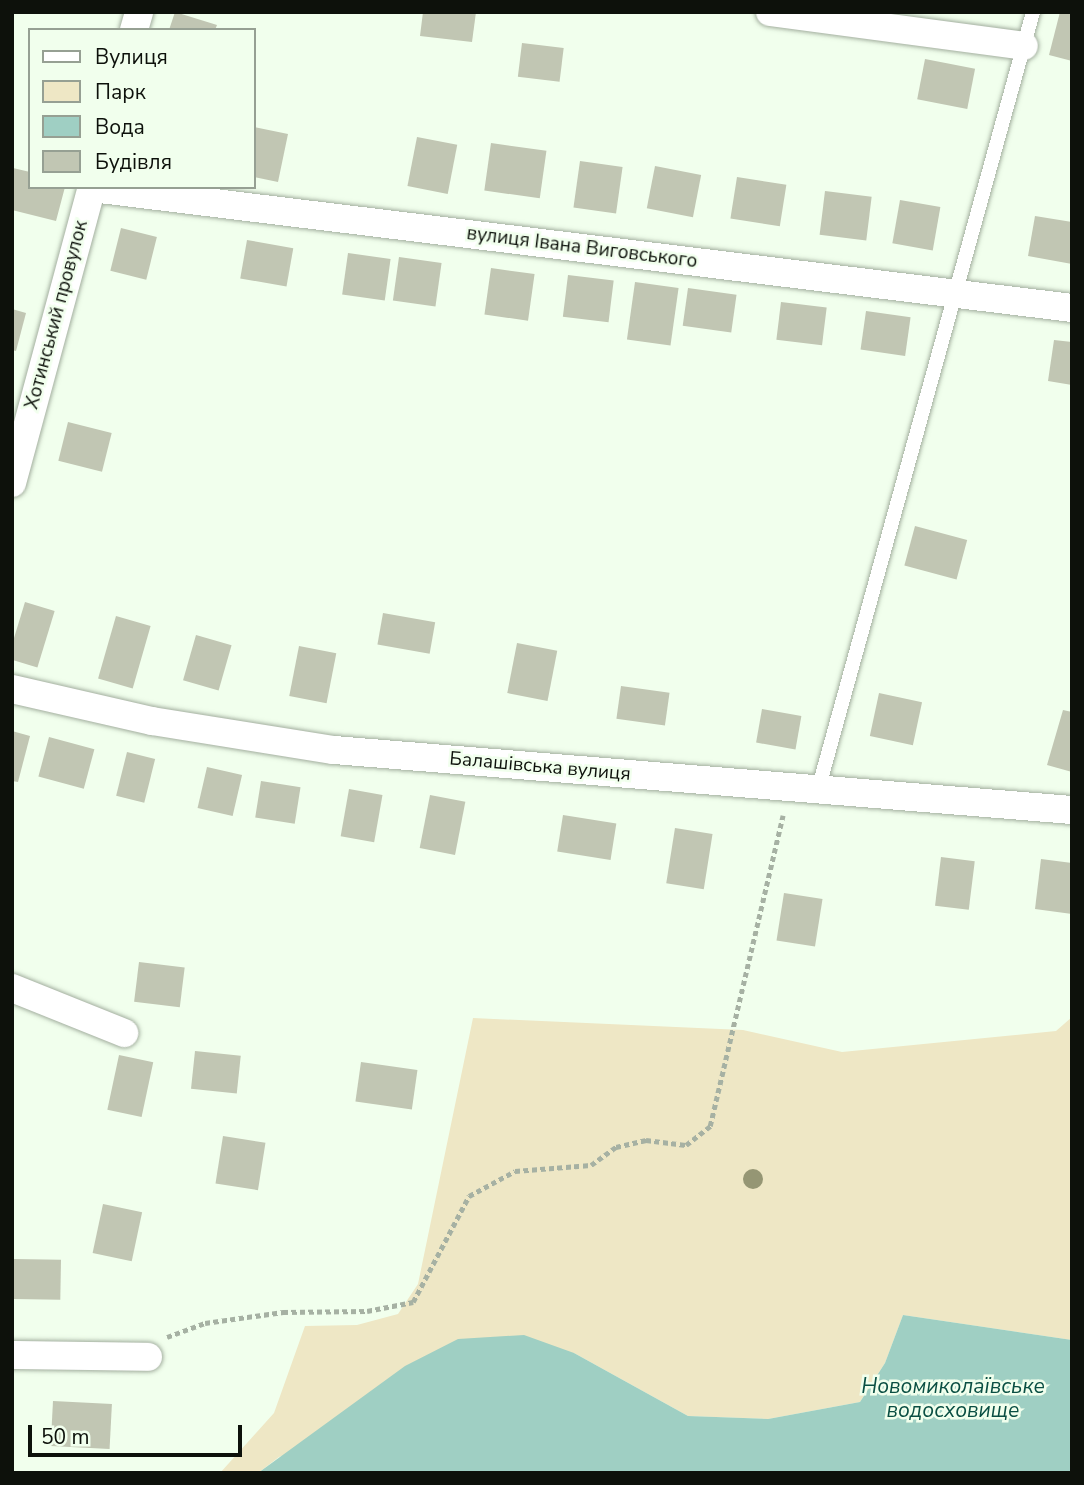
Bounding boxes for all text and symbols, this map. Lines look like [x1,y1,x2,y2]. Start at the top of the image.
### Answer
legend [28,28,256,189]
text: Вулиця [95,43,168,71]
text: Парк [95,78,146,106]
text: Вода [95,113,145,141]
text: Будівля [95,148,172,176]
street label: Хотинський провулок [21,218,93,412]
street label: вулиця Івана Виговського [465,223,699,273]
street label: Балашівська вулиця [448,748,632,786]
water label: Новомиколаївське водосховище [861,1373,1045,1423]
scale bar [32,1412,245,1456]
text: 50 m [41,1423,90,1451]

